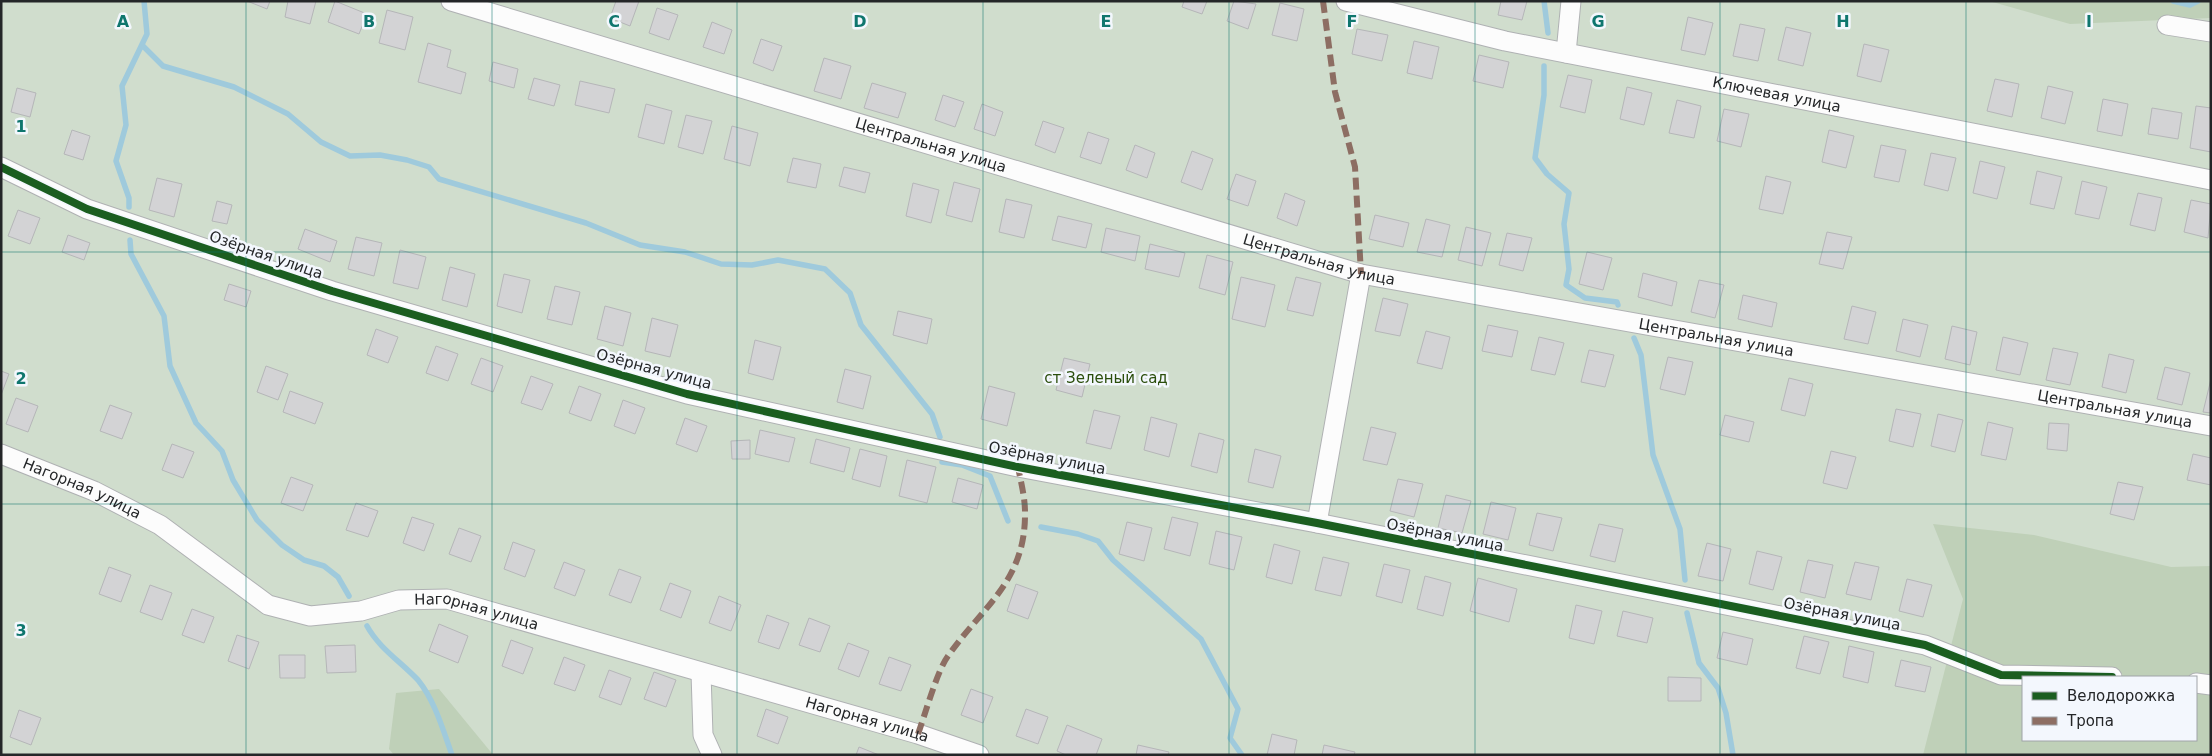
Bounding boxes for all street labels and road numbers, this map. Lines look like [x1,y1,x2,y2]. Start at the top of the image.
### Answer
street label: Ключевая улица [1711,73,1843,116]
street label: Центральная улица [853,114,1009,176]
street label: Озёрная улица [207,227,325,283]
street label: Центральная улица [1241,230,1397,289]
street label: Центральная улица [1637,315,1795,360]
street label: Озёрная улица [594,345,714,393]
street label: Центральная улица [2036,386,2194,432]
street label: Озёрная улица [987,438,1107,478]
street label: Нагорная улица [20,455,144,523]
street label: Озёрная улица [1385,515,1505,555]
street label: Нагорная улица [414,589,541,634]
street label: Озёрная улица [1782,594,1902,634]
street label: Нагорная улица [803,693,931,746]

